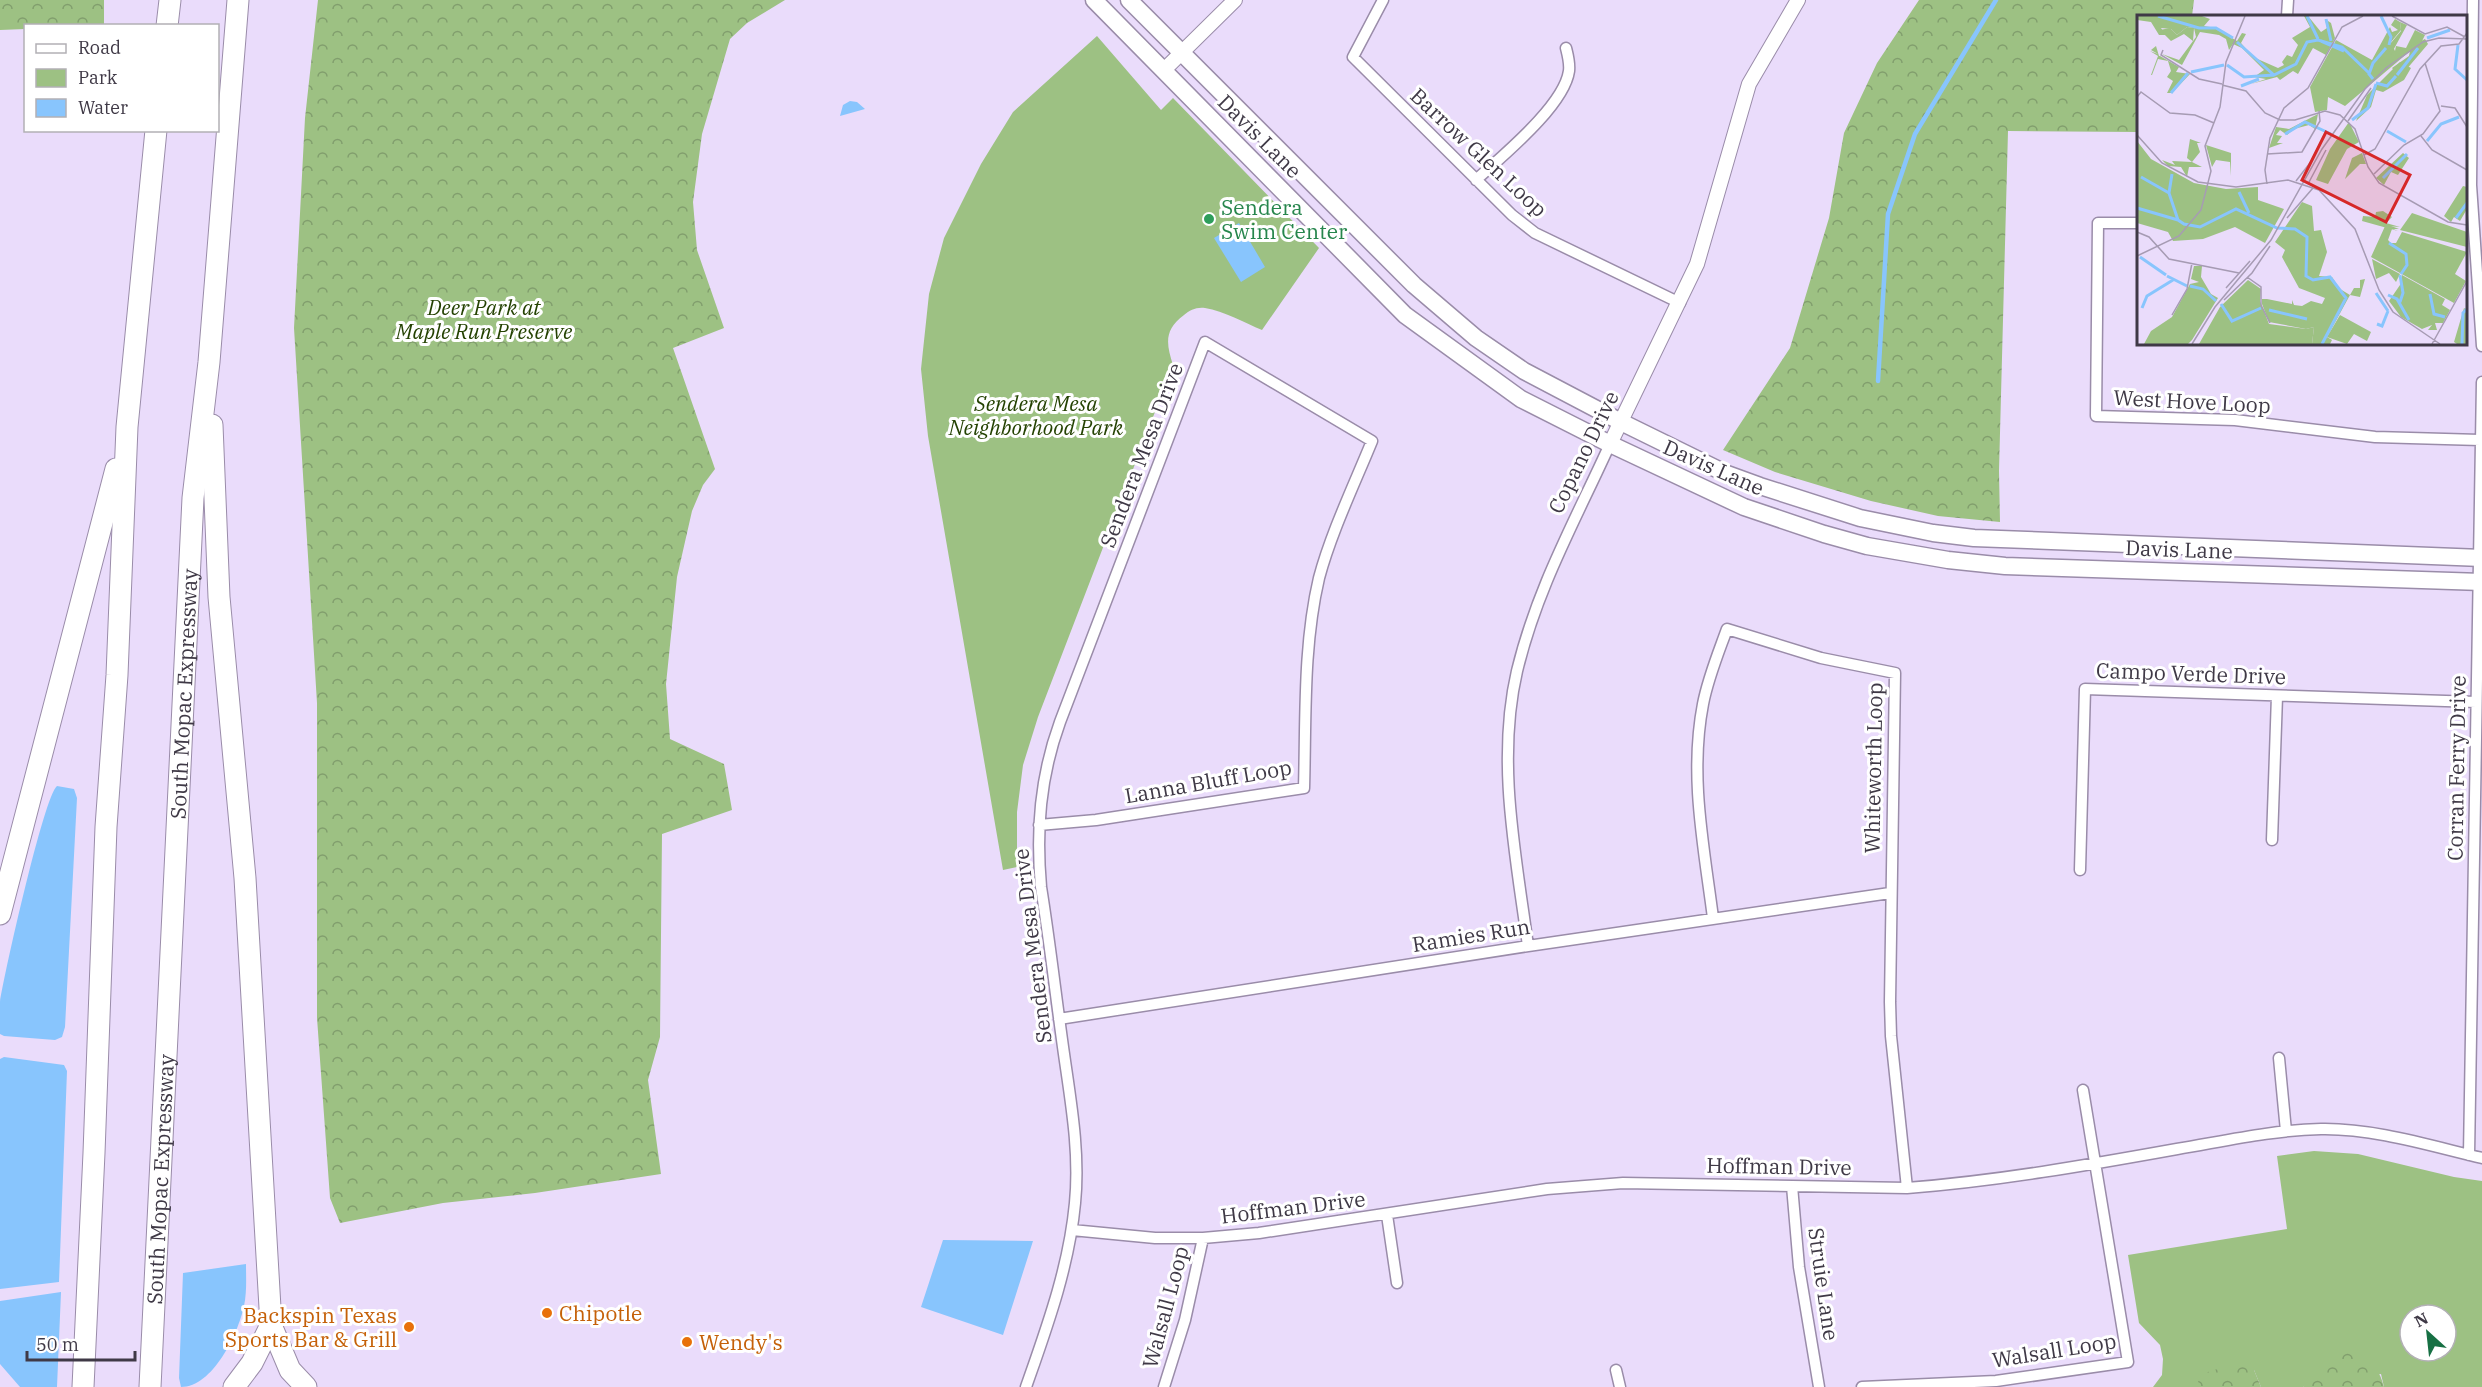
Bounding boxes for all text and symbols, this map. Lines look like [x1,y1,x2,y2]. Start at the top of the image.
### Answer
inset map [2137,15,2467,345]
legend [24,24,219,132]
text: Road [78,36,121,59]
text: Park [78,66,118,89]
street label: Barrow Glen Loop [1405,81,1553,223]
street label: Davis Lane [1212,88,1308,184]
text: Water [78,96,128,119]
place label: Sendera Swim Center [1221,193,1348,245]
marker: Sendera Swim Center [1202,212,1216,226]
park label: Deer Park at Maple Run Preserve [395,293,573,345]
street label: Sendera Mesa Drive [1093,359,1189,551]
street label: West Hove Loop [2113,383,2271,419]
street label: Copano Drive [1541,386,1625,518]
park label: Sendera Mesa Neighborhood Park [948,389,1124,441]
street label: Davis Lane [1659,432,1769,502]
street label: Davis Lane [2125,533,2233,565]
street label: South Mopac Expressway [163,567,204,820]
street label: Campo Verde Drive [2096,656,2286,690]
street label: Corran Ferry Drive [2440,675,2472,861]
street label: Whiteworth Loop [1858,682,1888,854]
street label: Lanna Bluff Loop [1122,753,1294,809]
street label: Sendera Mesa Drive [1006,847,1058,1045]
street label: Ramies Run [1410,912,1532,958]
street label: South Mopac Expressway [140,1053,180,1305]
street label: Hoffman Drive [1706,1151,1852,1181]
street label: Hoffman Drive [1219,1184,1367,1230]
street label: Struie Lane [1802,1226,1846,1342]
street label: Walsall Loop [1135,1243,1195,1371]
place label: Chipotle [559,1299,642,1327]
place label: Backspin Texas Sports Bar & Grill [225,1301,397,1353]
north arrow [2398,1303,2458,1363]
marker: Chipotle [540,1306,554,1320]
text: N [2411,1308,2431,1331]
marker: Backspin Texas Sports Bar & Grill [402,1320,416,1334]
scale bar [27,1324,135,1362]
street label: Walsall Loop [1990,1326,2118,1374]
place label: Wendy's [699,1328,783,1356]
text: 50 m [36,1333,79,1356]
marker: Wendy's [680,1335,694,1349]

